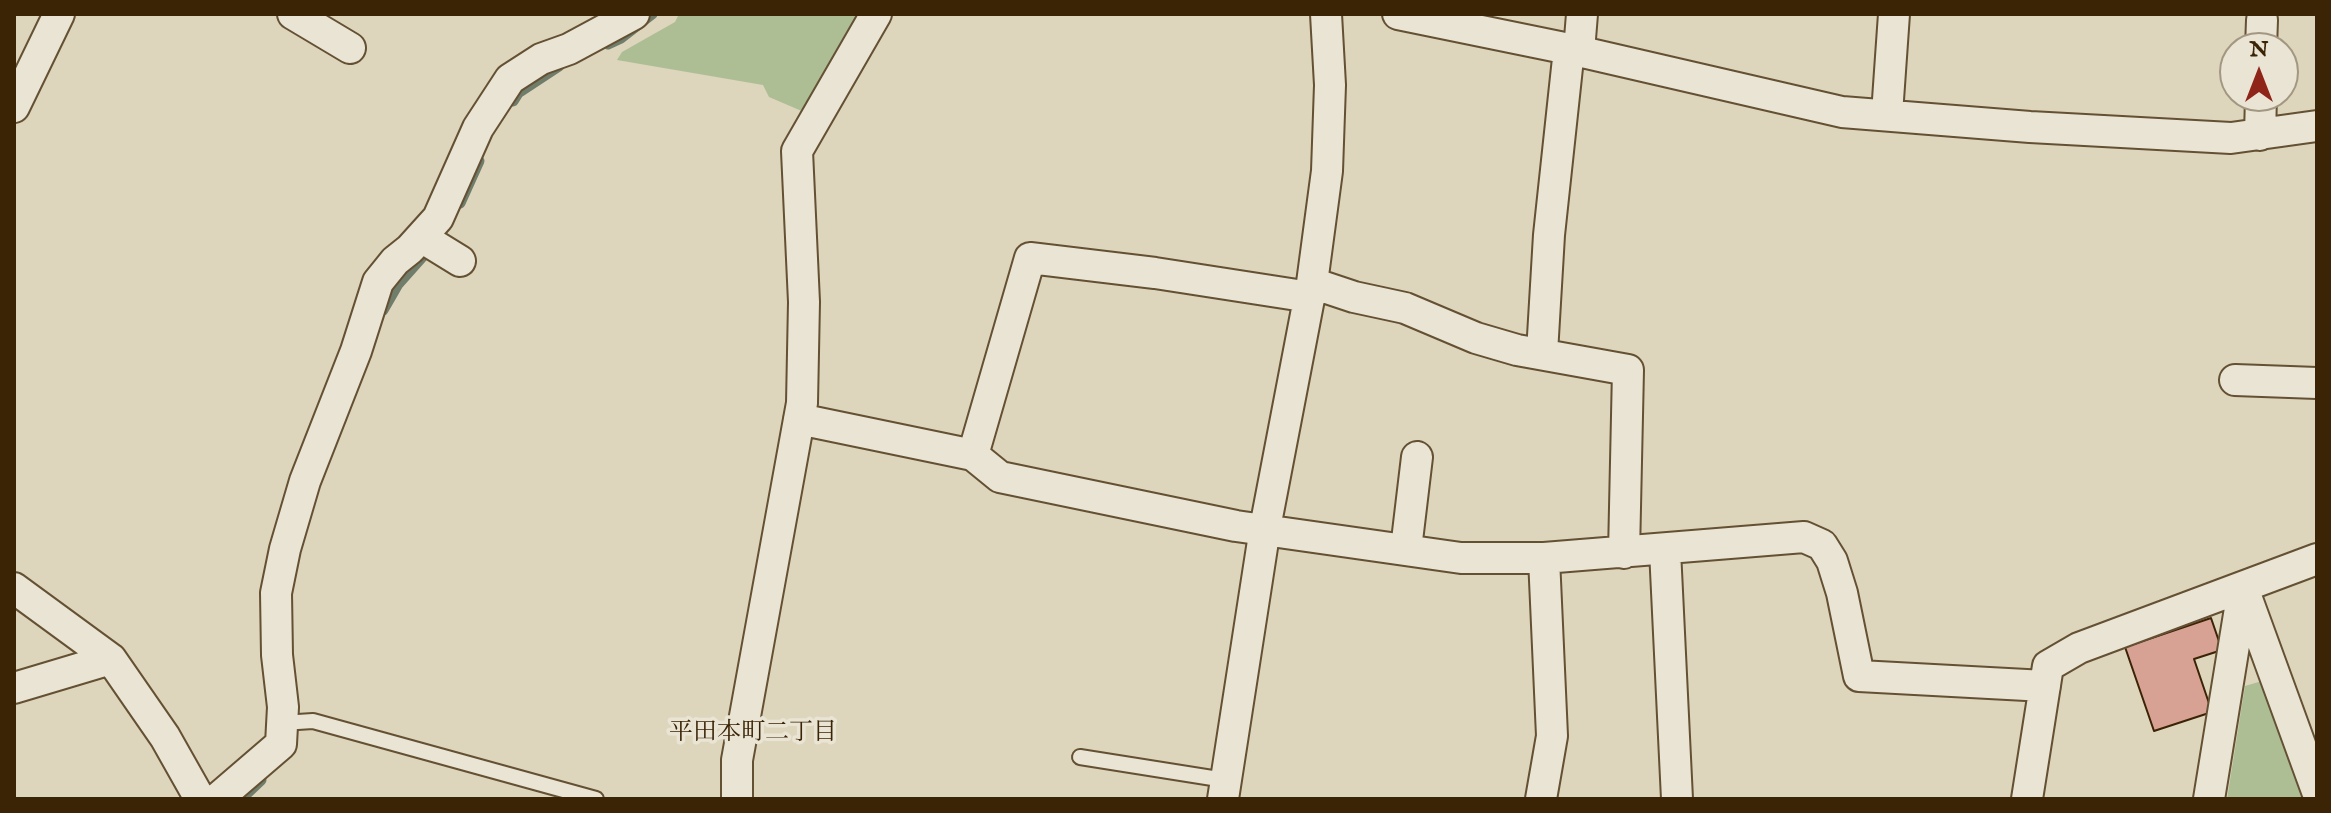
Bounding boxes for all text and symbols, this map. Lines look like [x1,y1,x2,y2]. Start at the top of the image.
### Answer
north arrow [2219,32,2299,112]
text: N [2249,36,2269,64]
district label: 平田本町二丁目 [669,720,837,748]

